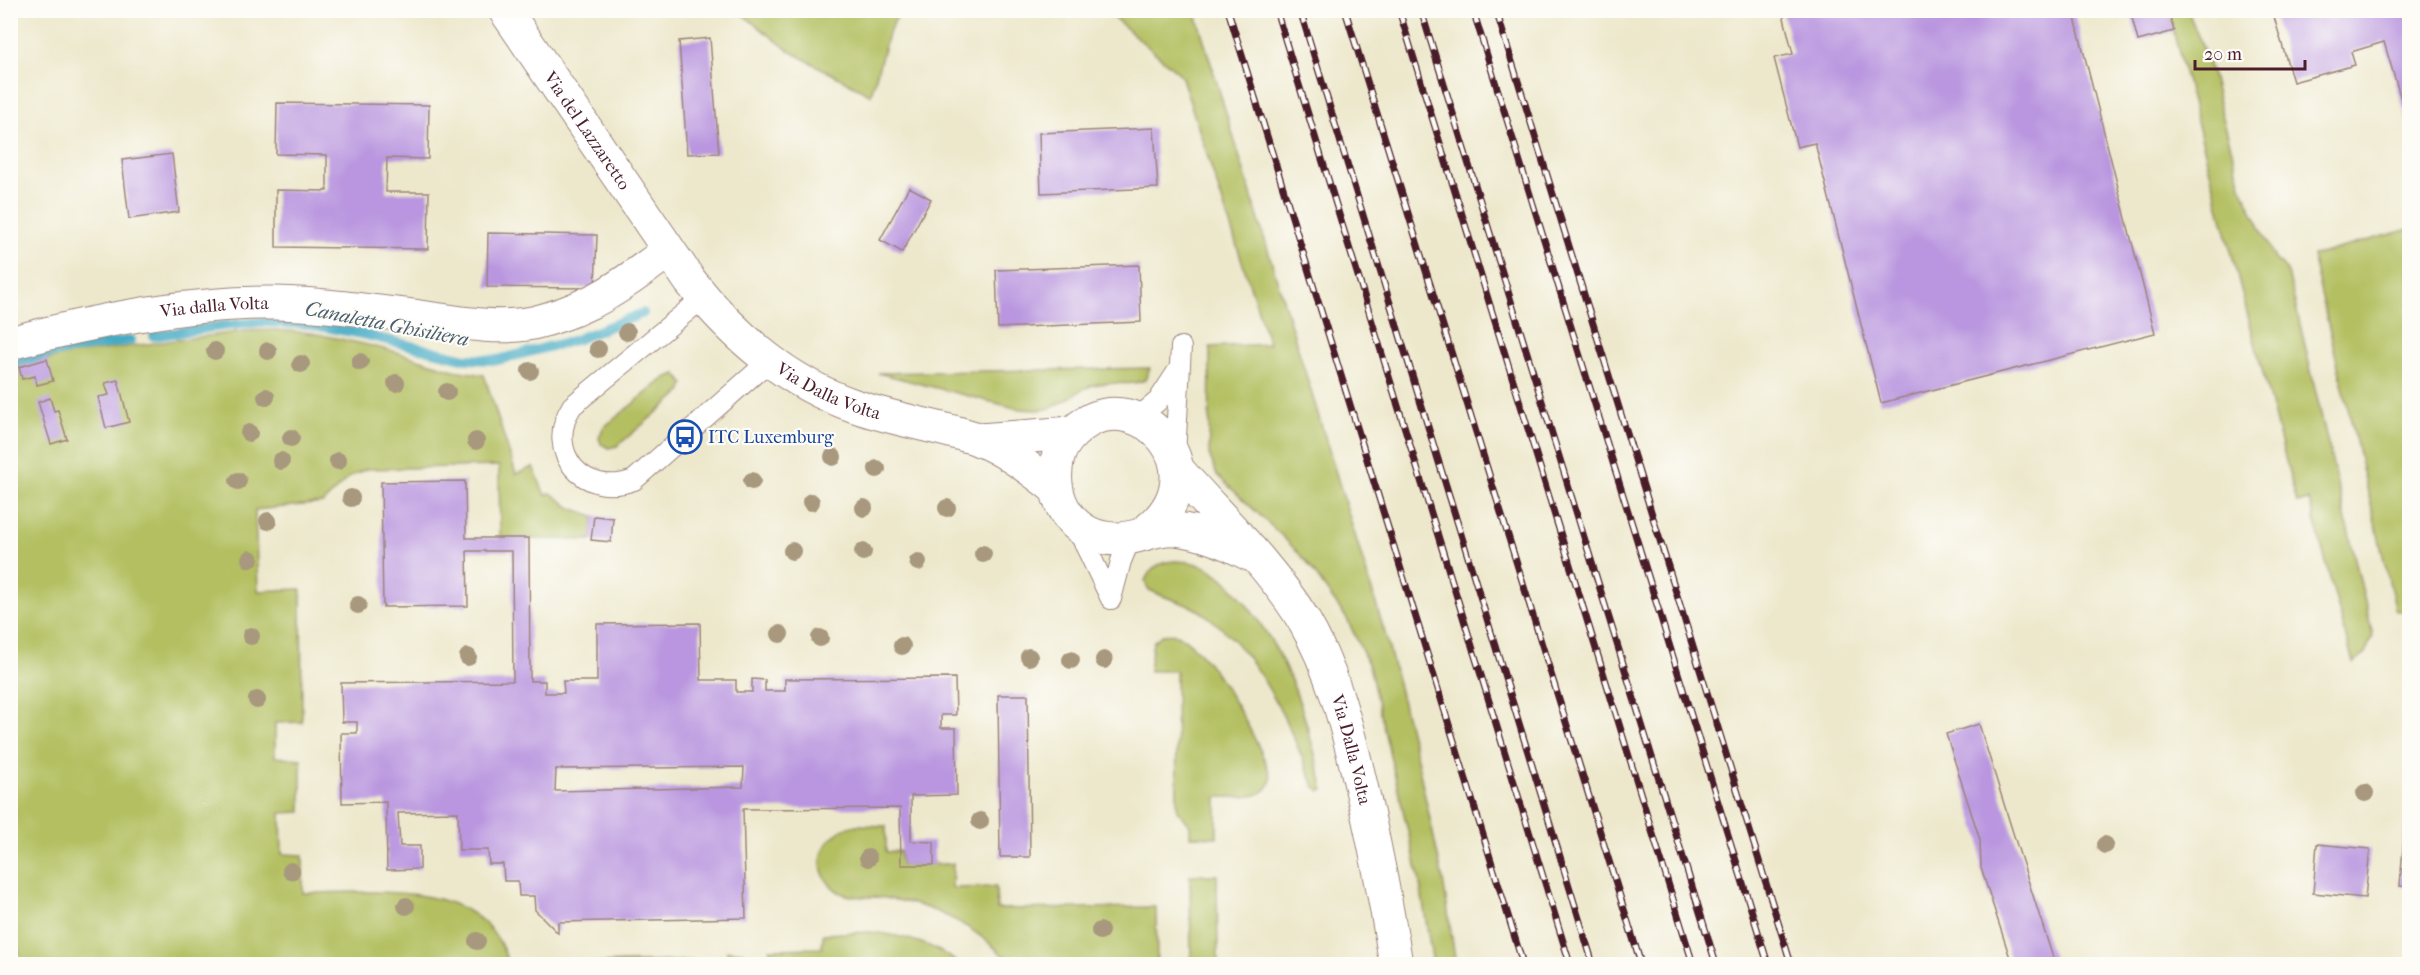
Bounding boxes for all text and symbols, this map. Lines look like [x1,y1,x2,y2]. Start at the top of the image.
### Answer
scale bar [2195,33,2304,71]
text: 20 m [2204,44,2242,65]
street label: Via del Lazzaretto [539,67,635,194]
street label: Via dalla Volta [158,292,270,322]
water label: Canaletta Ghisiliera [303,297,471,351]
street label: Via Dalla Volta [772,357,884,424]
bus stop icon: ITC Luxemburg [667,419,703,455]
place label: ITC Luxemburg [708,427,834,448]
street label: Via Dalla Volta [1326,691,1376,807]

